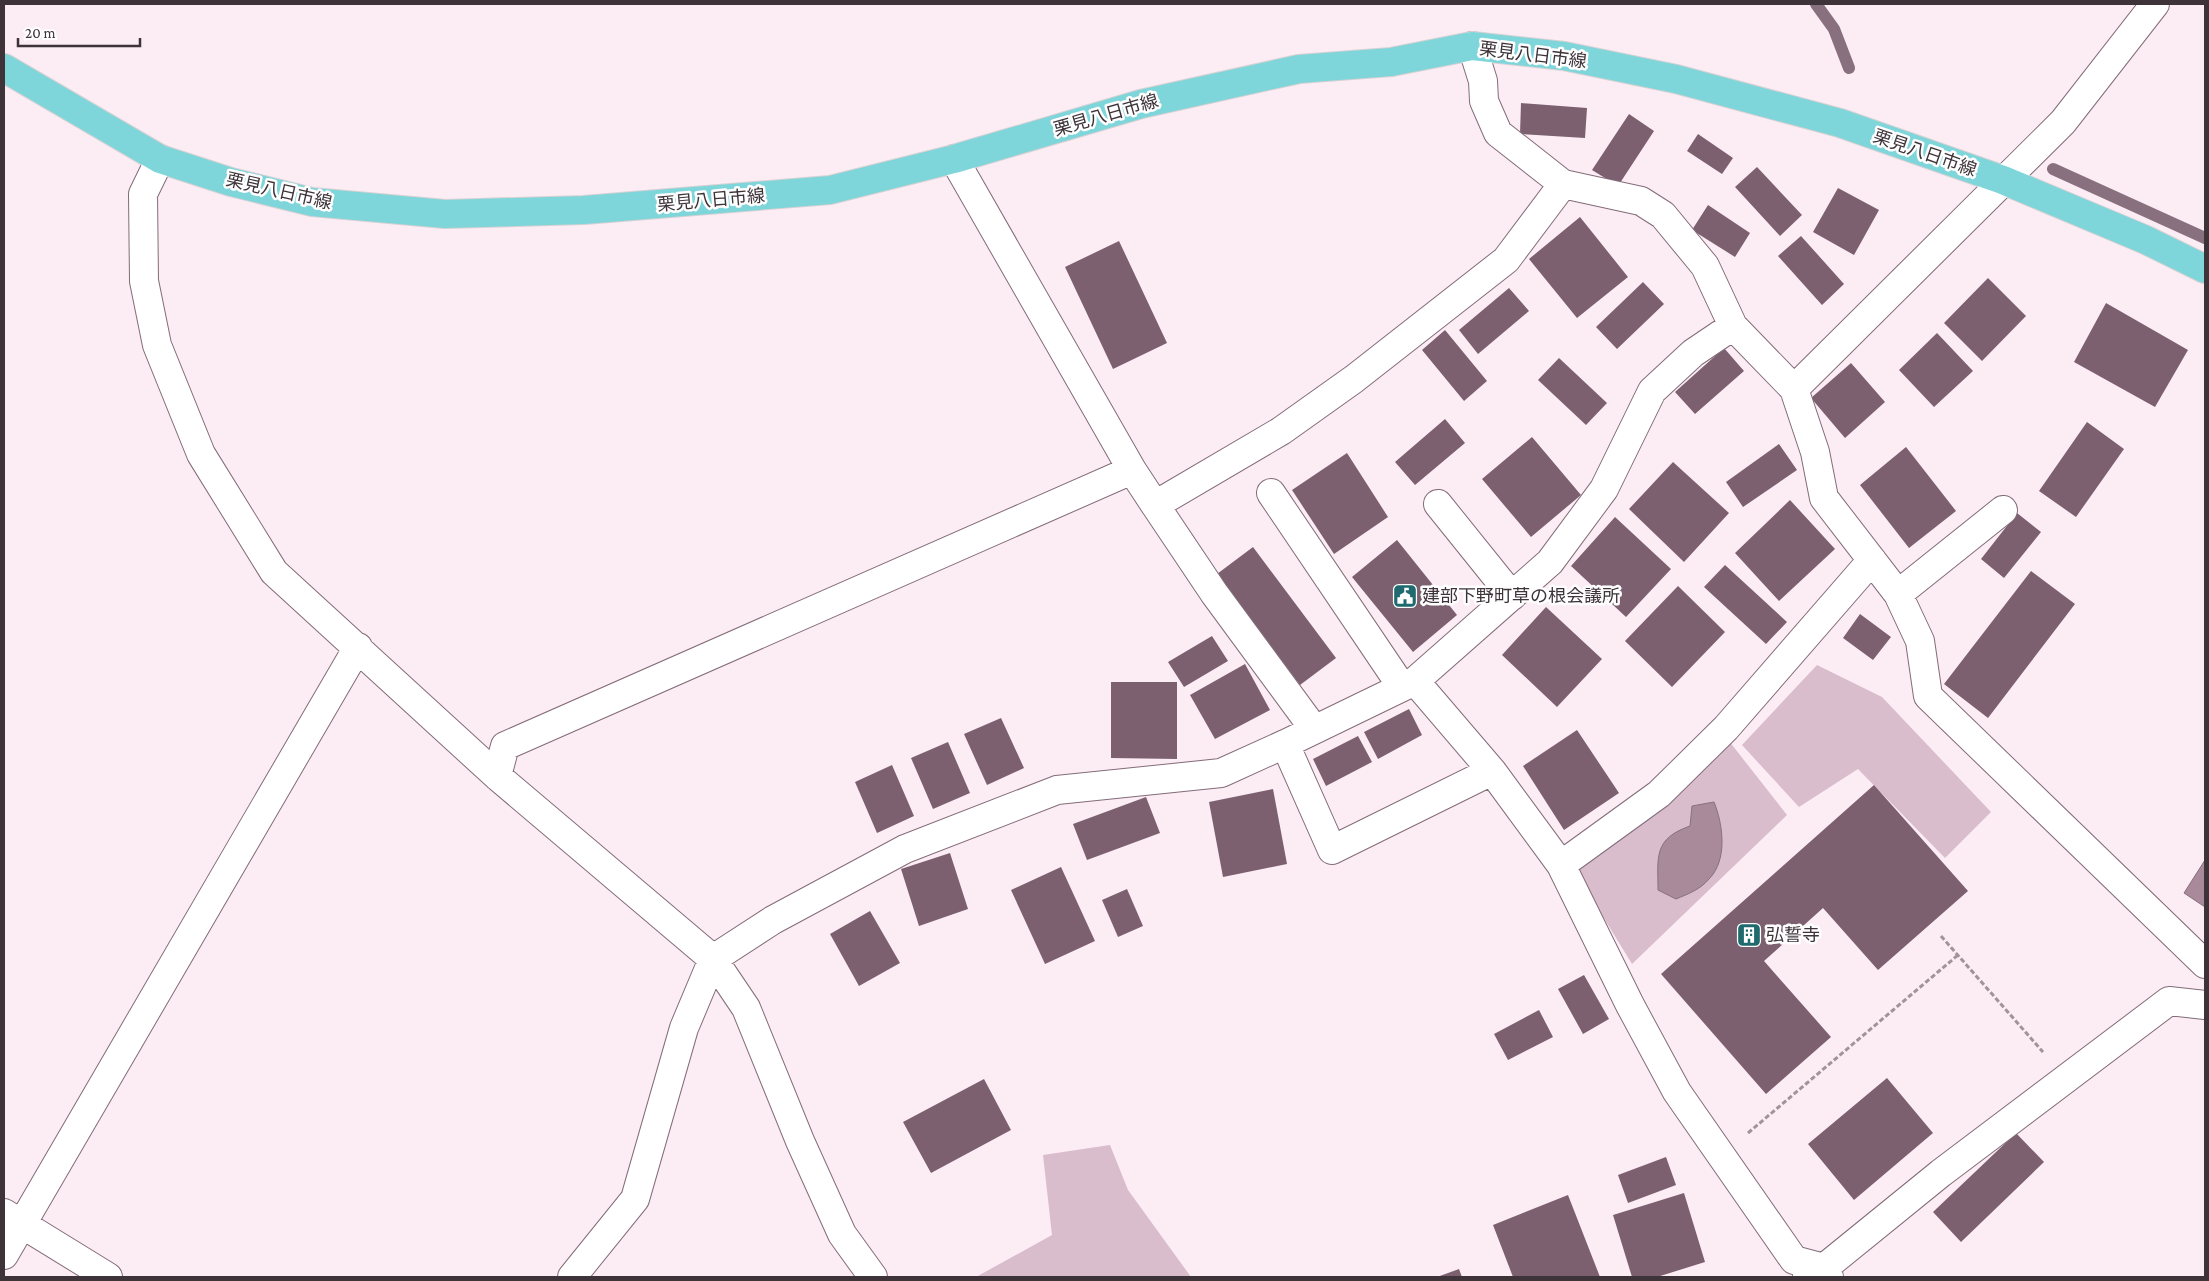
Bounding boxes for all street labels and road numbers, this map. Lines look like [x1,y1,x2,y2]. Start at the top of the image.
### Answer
street label: 栗見八日市線 [1478,38,1588,72]
street label: 栗見八日市線 [1051,91,1161,139]
street label: 栗見八日市線 [1871,126,1979,180]
street label: 栗見八日市線 [224,169,334,213]
street label: 栗見八日市線 [656,185,766,215]

